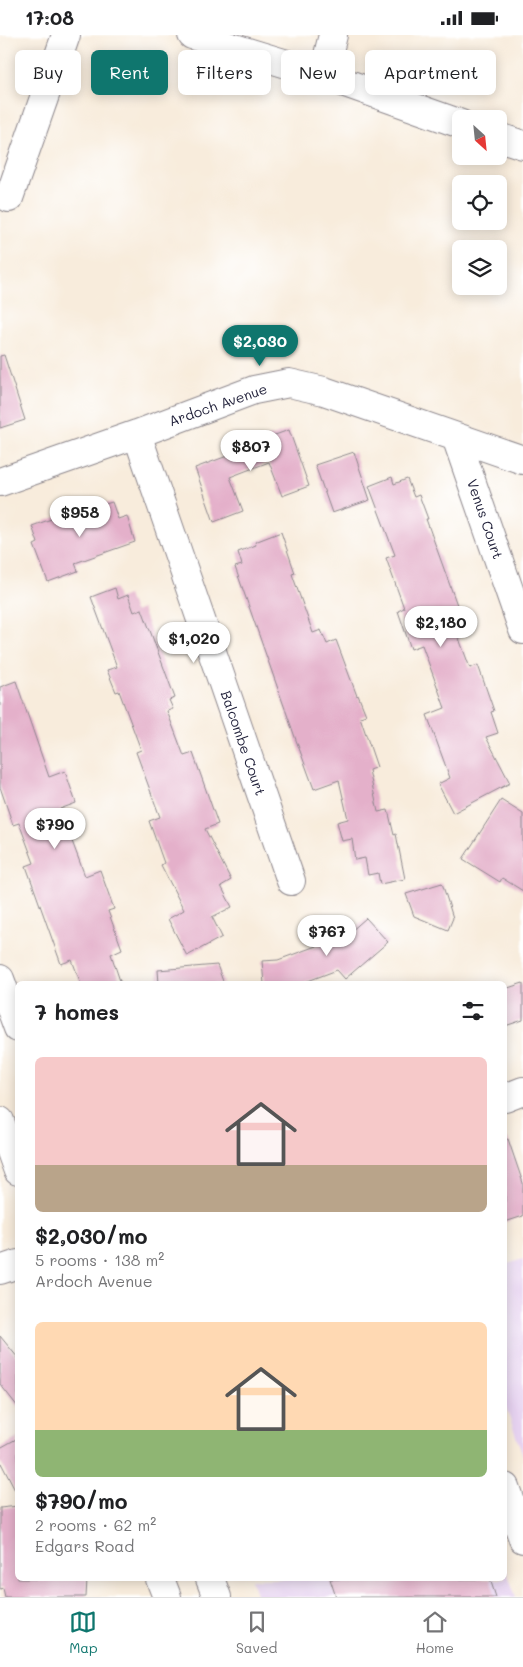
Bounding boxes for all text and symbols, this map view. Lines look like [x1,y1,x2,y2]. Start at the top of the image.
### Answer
text: 17:08 [25,5,74,30]
chip: Buy [15,50,81,95]
chip: Rent [91,50,168,95]
chip: Filters [178,50,271,95]
chip: New [281,50,355,95]
chip: Apartment [365,50,496,95]
north arrow [452,110,508,165]
map controls [452,110,507,295]
button: locate [452,175,507,230]
button: layers [452,240,507,295]
pin: $2,030 [219,325,301,367]
text: $2,030 [233,330,287,351]
street label: Ardoch Avenue [166,379,270,430]
pin: $807 [221,429,281,472]
text: $807 [231,435,271,456]
street label: Venus Court [463,476,508,561]
pin: $958 [50,495,110,538]
text: $958 [61,501,99,522]
pin: $2,180 [400,605,482,648]
text: $2,180 [415,611,467,632]
pin: $1,020 [153,621,235,664]
text: $1,020 [168,627,220,648]
street label: Balcombe Court [217,688,270,798]
pin: $790 [25,807,85,850]
text: $790 [36,813,74,834]
pin: $767 [297,915,357,957]
text: $767 [308,920,346,941]
icon: filters [459,997,487,1025]
text: 7 homes [35,998,119,1025]
icon: home [216,1089,306,1179]
text: $2,030/mo [35,1222,147,1249]
text: 5 rooms · 138 m² [35,1249,164,1270]
text: Ardoch Avenue [35,1270,153,1291]
icon: home [216,1354,306,1444]
text: $790/mo [35,1487,127,1514]
text: 2 rooms · 62 m² [35,1514,156,1535]
text: Edgars Road [35,1535,134,1556]
tab: Map [69,1608,98,1657]
tab: Saved [236,1608,277,1657]
tab: Home [416,1608,454,1657]

